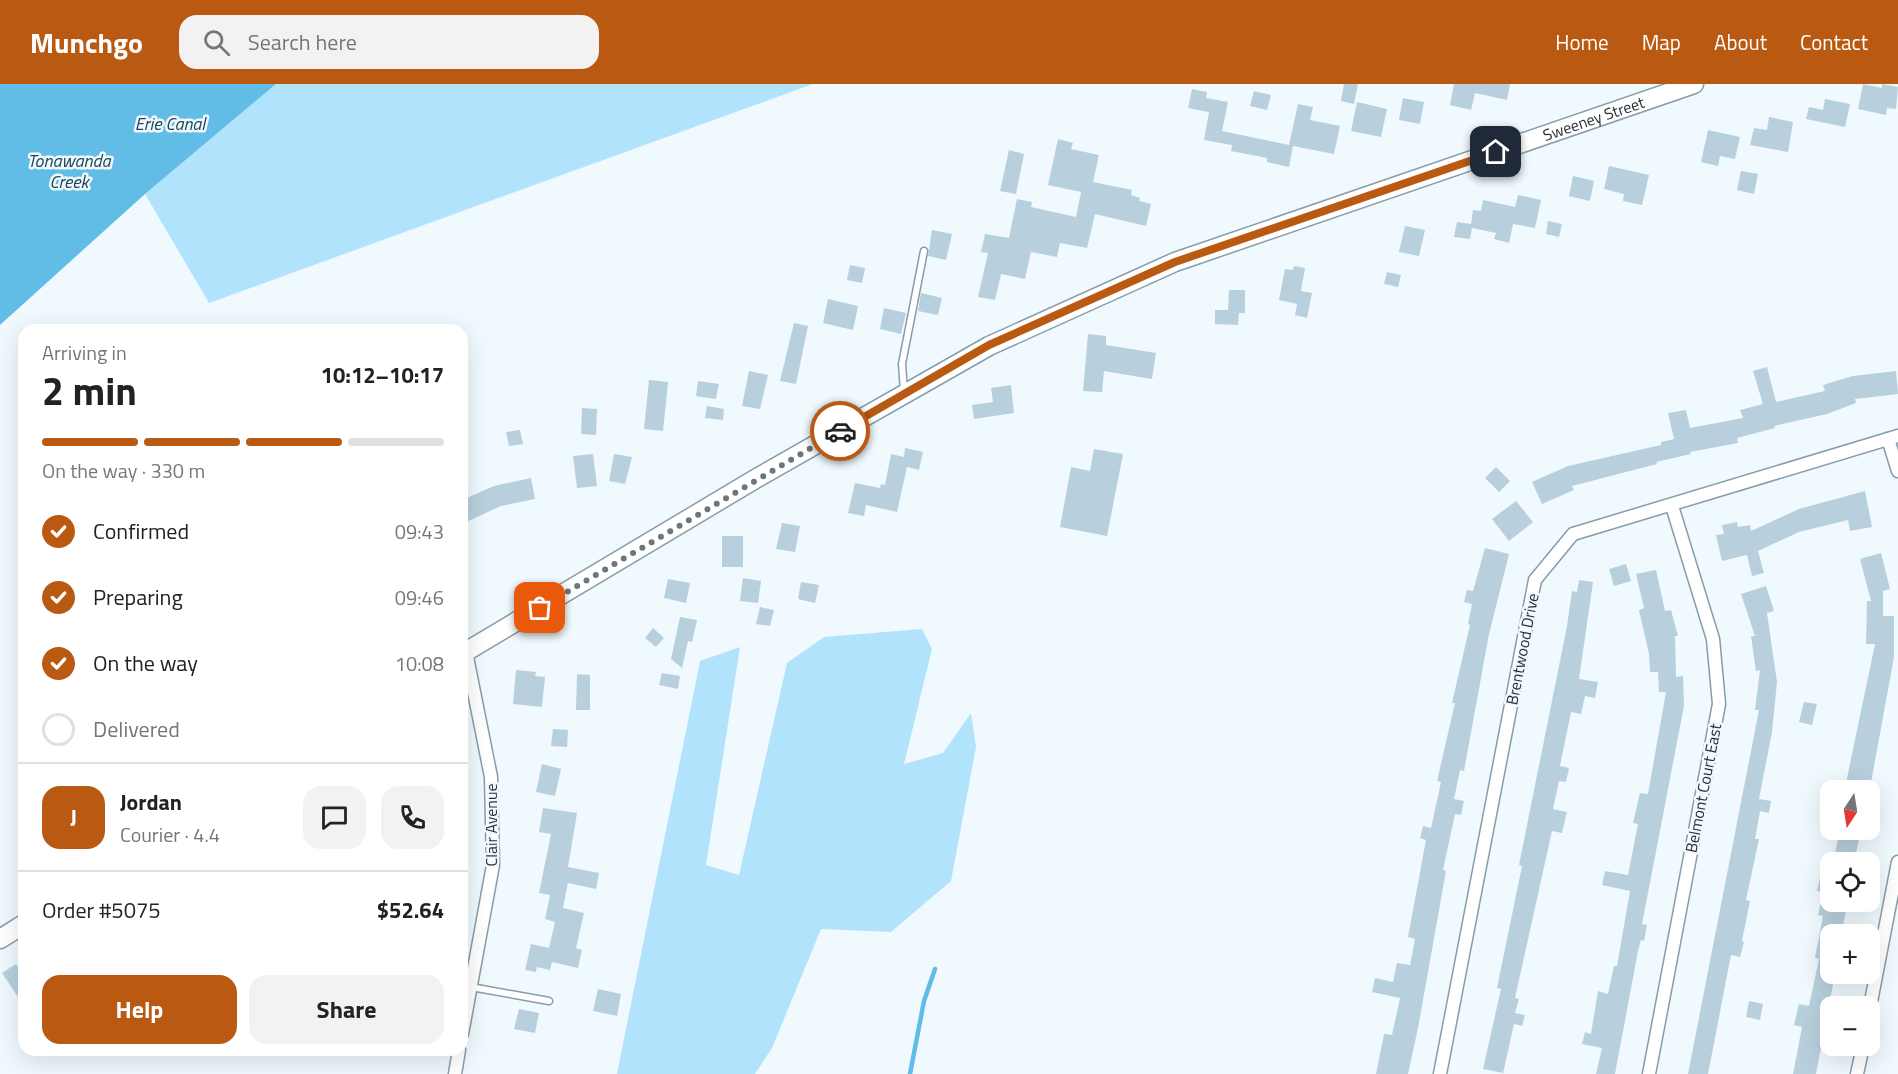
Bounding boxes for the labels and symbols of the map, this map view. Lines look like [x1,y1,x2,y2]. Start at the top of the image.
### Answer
street label: Sweeney Street [1540,90,1648,147]
water label: Erie Canal [135,110,207,137]
pin [1470,126,1521,177]
water label: Tonawanda Creek [28,147,111,195]
courier [810,401,870,461]
pin [514,582,565,633]
street label: Brentwood Drive [1499,591,1545,707]
street label: Belmont Court East [1679,721,1727,855]
north arrow [1820,780,1880,840]
street label: Clair Avenue [479,783,503,867]

